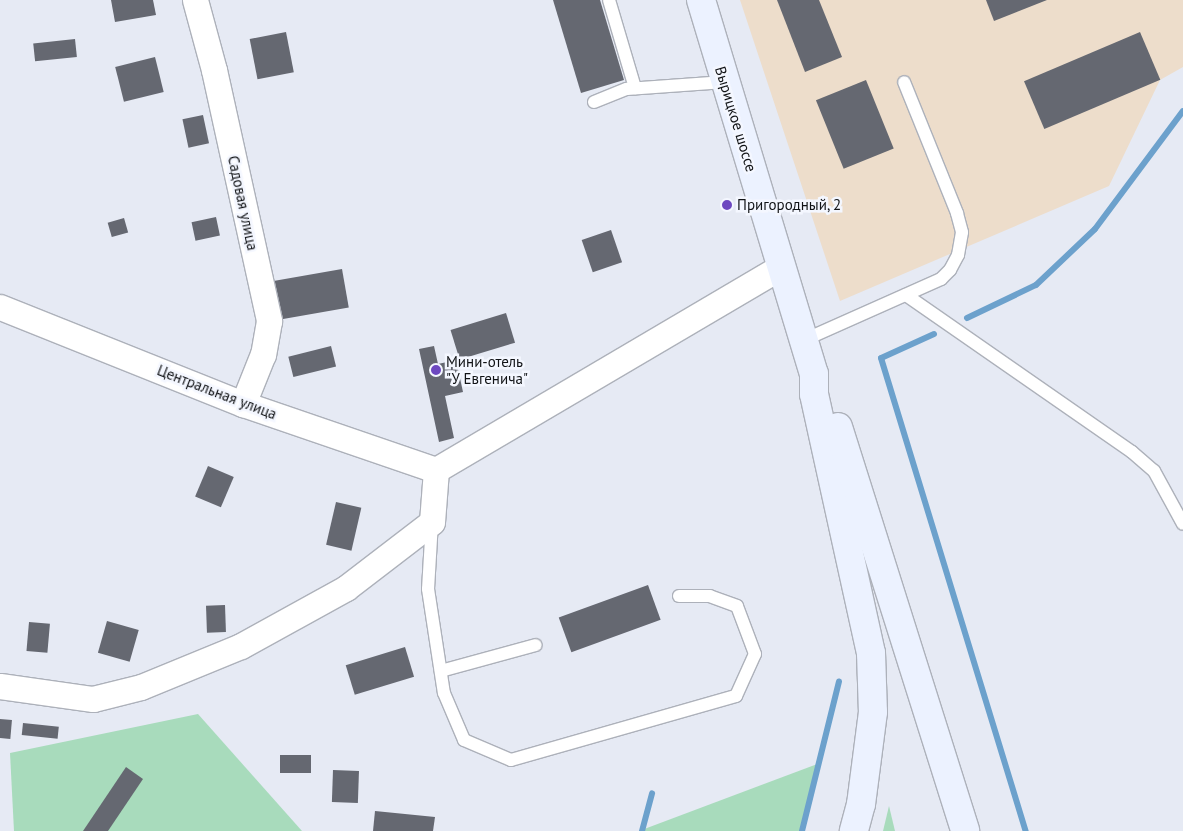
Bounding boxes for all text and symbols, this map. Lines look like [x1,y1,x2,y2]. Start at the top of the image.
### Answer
street label: Вырицкое шоссе [711,64,761,174]
street label: Садовая улица [224,154,262,252]
place label: Пригородный, 2 [737,196,842,214]
marker: Пригородный, 2 [721,199,733,211]
place label: Мини-отель "У Евгенича" [446,352,528,387]
street label: Центральная улица [155,361,279,423]
marker: Мини-отель "У Евгенича" [430,364,442,376]

